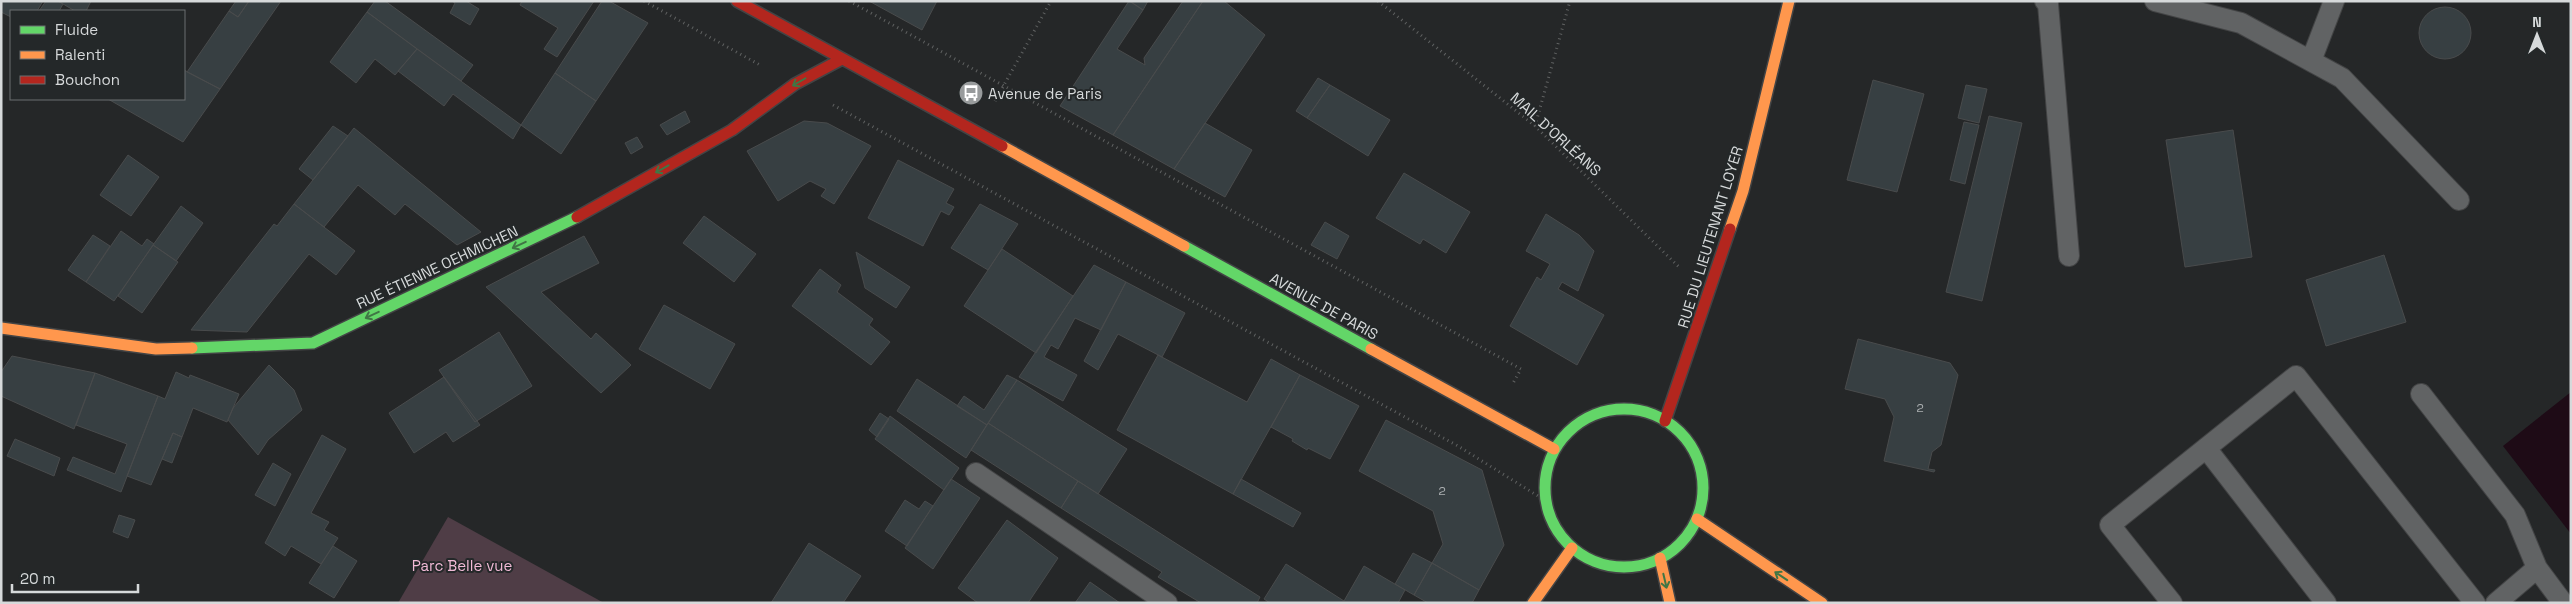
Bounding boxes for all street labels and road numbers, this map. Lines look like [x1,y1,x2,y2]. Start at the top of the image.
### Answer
street label: MAIL D'ORLÉANS [1507,88,1605,180]
street label: RUE DU LIEUTENANT LOYER [1673,144,1747,330]
street label: RUE ÉTIENNE OEHMICHEN [353,221,521,313]
street label: AVENUE DE PARIS [1267,268,1381,344]

